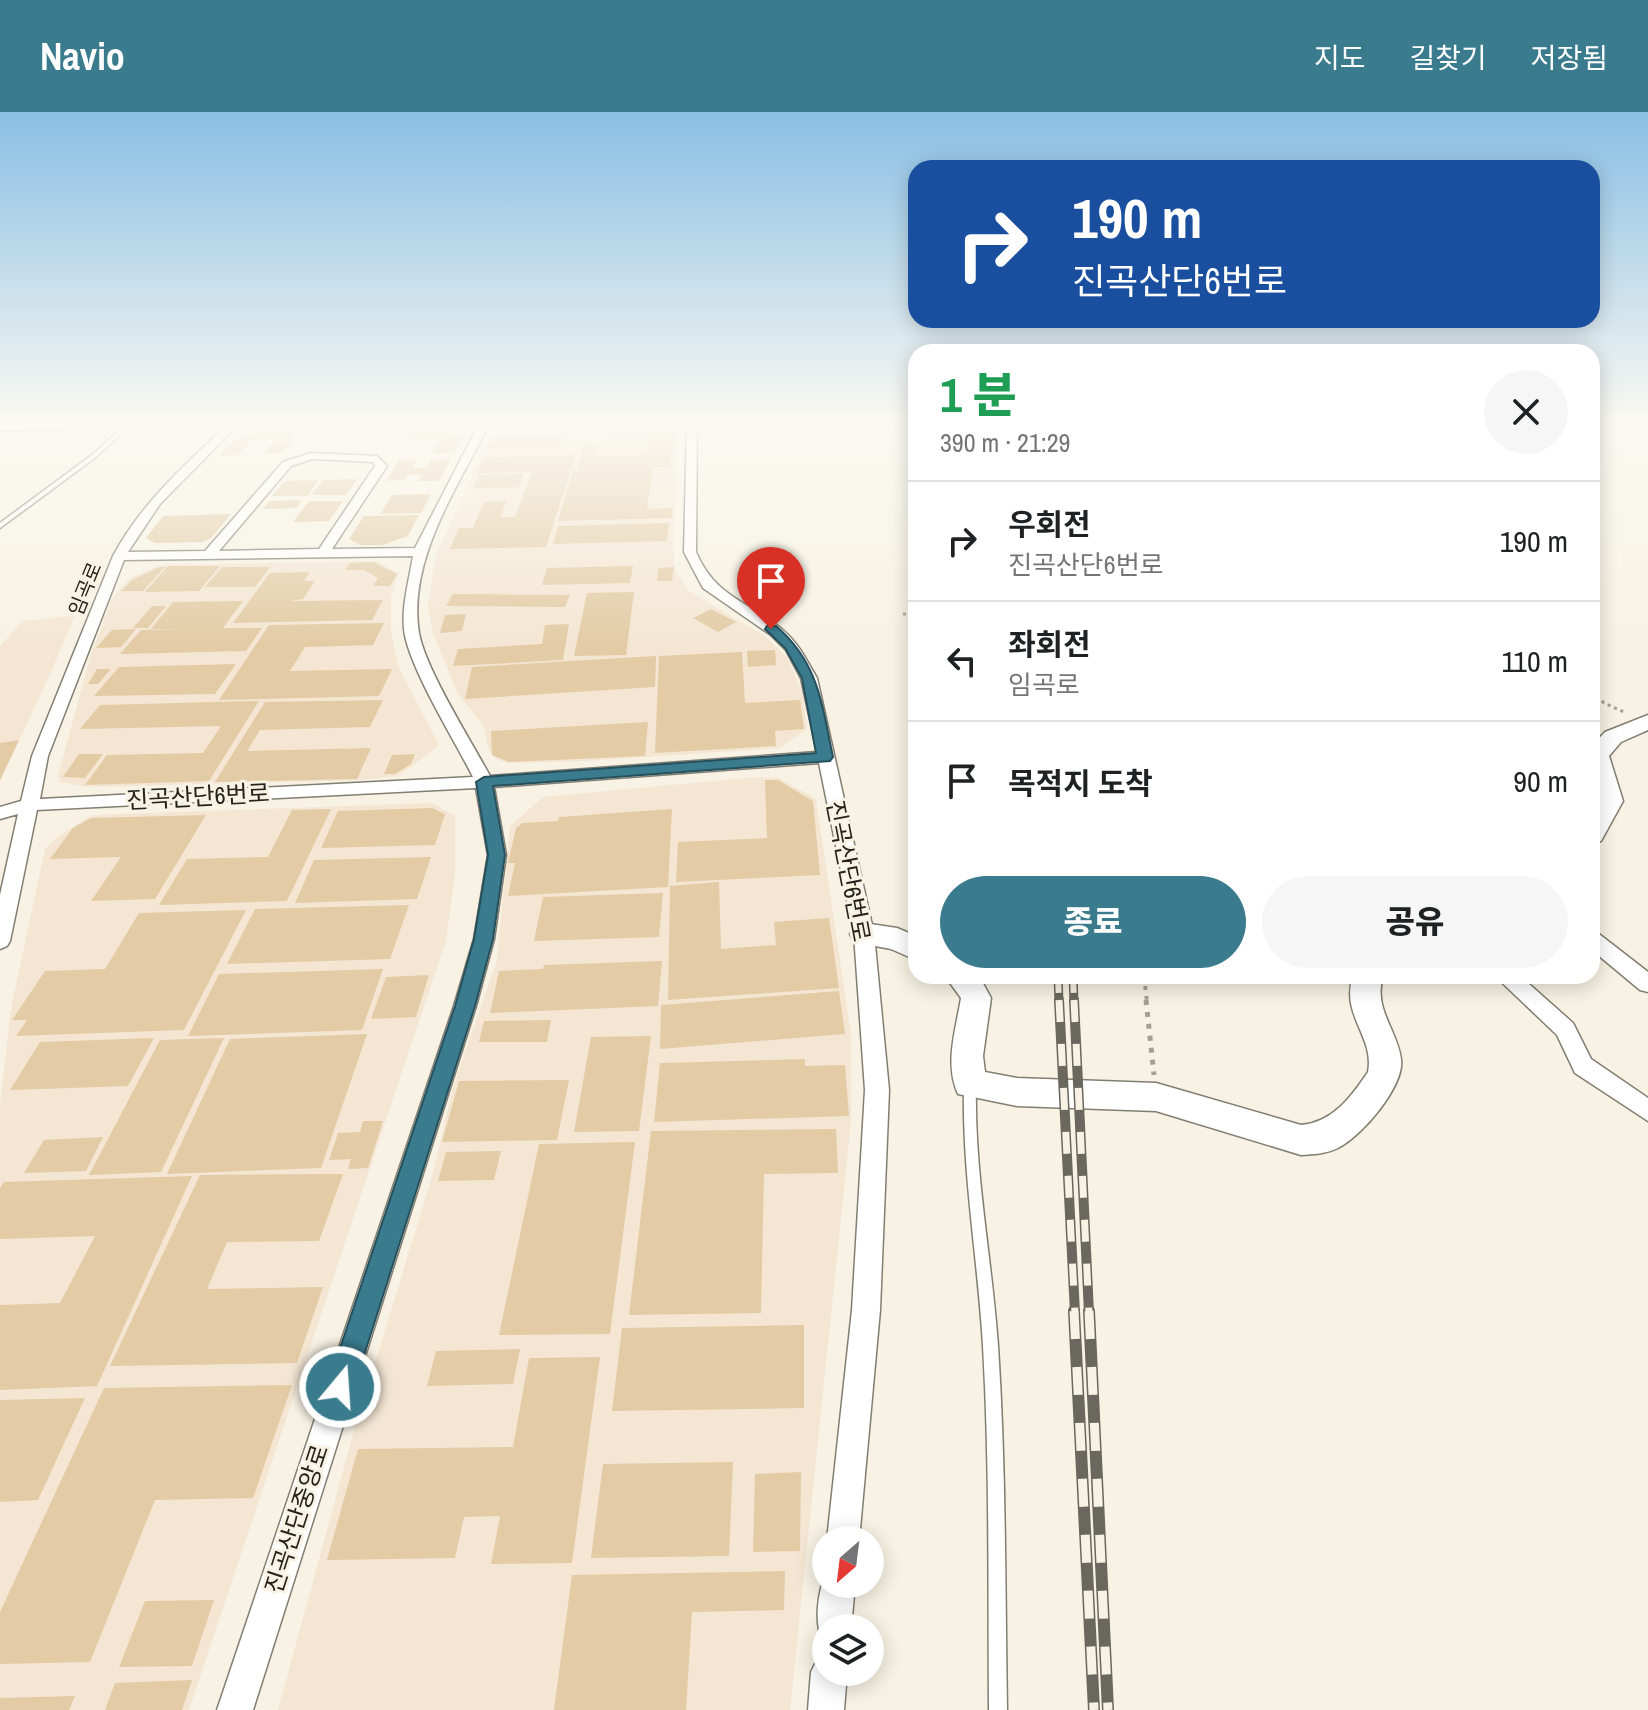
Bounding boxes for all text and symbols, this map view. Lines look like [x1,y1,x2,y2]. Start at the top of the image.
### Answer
text: Navio [40,31,125,82]
text: 지도 [1314,39,1365,77]
text: 길찾기 [1409,39,1487,77]
text: 저장됨 [1531,39,1608,77]
text: 190 m [1072,180,1202,255]
icon: right [940,192,1044,296]
text: 진곡산단6번로 [1072,257,1287,305]
text: 1 분 [940,362,1017,427]
button: close [1484,370,1568,454]
text: 390 m · 21:29 [940,425,1070,460]
text: 우회전 [1008,504,1091,544]
icon: right [940,519,984,563]
text: 190 m [1500,521,1568,561]
pin [737,547,805,629]
text: 진곡산단6번로 [1008,547,1163,582]
street label: 임곡로 [62,558,107,619]
icon: arrive [749,559,793,603]
text: 좌회전 [1008,624,1091,664]
icon: left [940,639,984,683]
text: 110 m [1501,641,1568,681]
text: 임곡로 [1008,667,1080,702]
icon: arrive [940,759,984,803]
text: 90 m [1513,761,1568,801]
text: 목적지 도착 [1008,763,1153,803]
street label: 진곡산단6번로 [125,776,270,816]
street label: 진곡산단6번로 [820,797,878,944]
button: 종료 [940,876,1246,968]
button: 공유 [1262,876,1568,968]
position arrow [298,1345,382,1429]
street label: 진곡산단중앙로 [257,1440,335,1597]
north arrow [812,1526,884,1598]
map controls [812,1526,884,1686]
button: layers [812,1614,884,1686]

